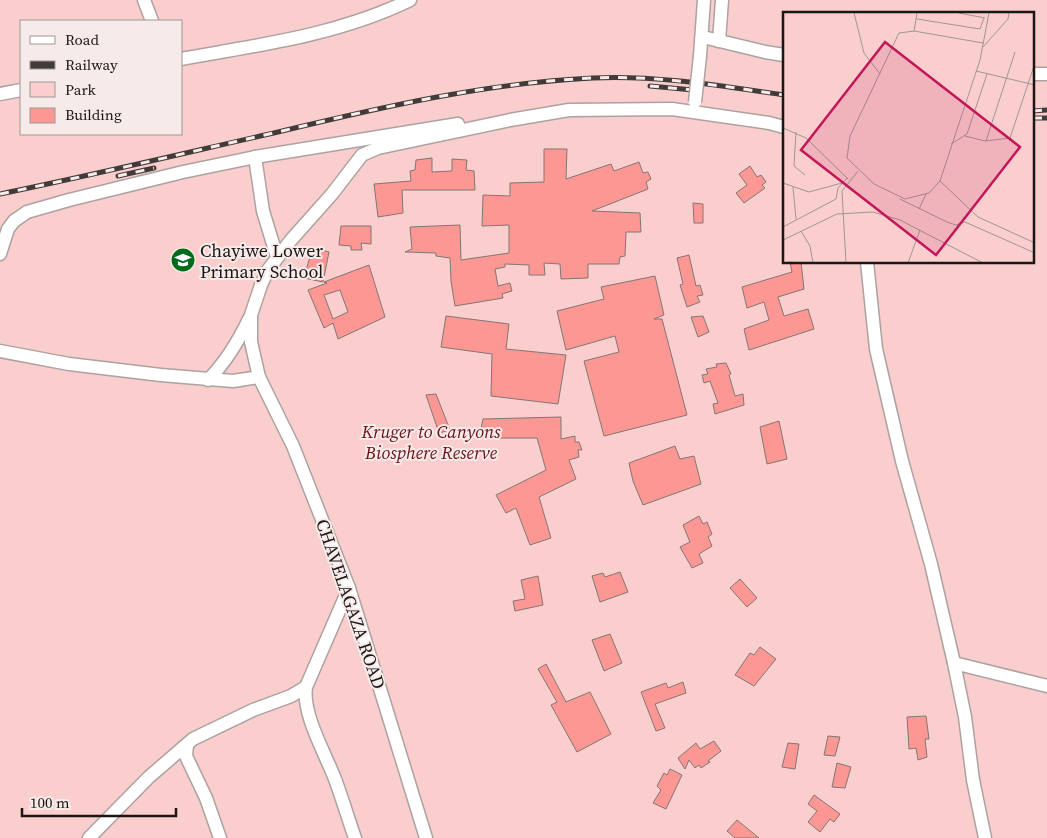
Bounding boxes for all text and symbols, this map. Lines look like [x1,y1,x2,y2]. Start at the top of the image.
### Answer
inset map [783,12,1034,264]
legend [20,20,182,135]
text: Road [65,29,99,50]
text: Railway [65,54,118,75]
text: Park [65,79,97,100]
text: Building [65,104,122,125]
place label: Chayiwe Lower Primary School [200,238,323,284]
school or university icon: Chayiwe Lower Primary School [170,247,196,273]
park label: Kruger to Canyons Biosphere Reserve [360,419,501,465]
street label: CHAVELAGAZA ROAD [310,516,392,692]
scale bar [22,786,176,818]
text: 100 m [30,792,70,813]

